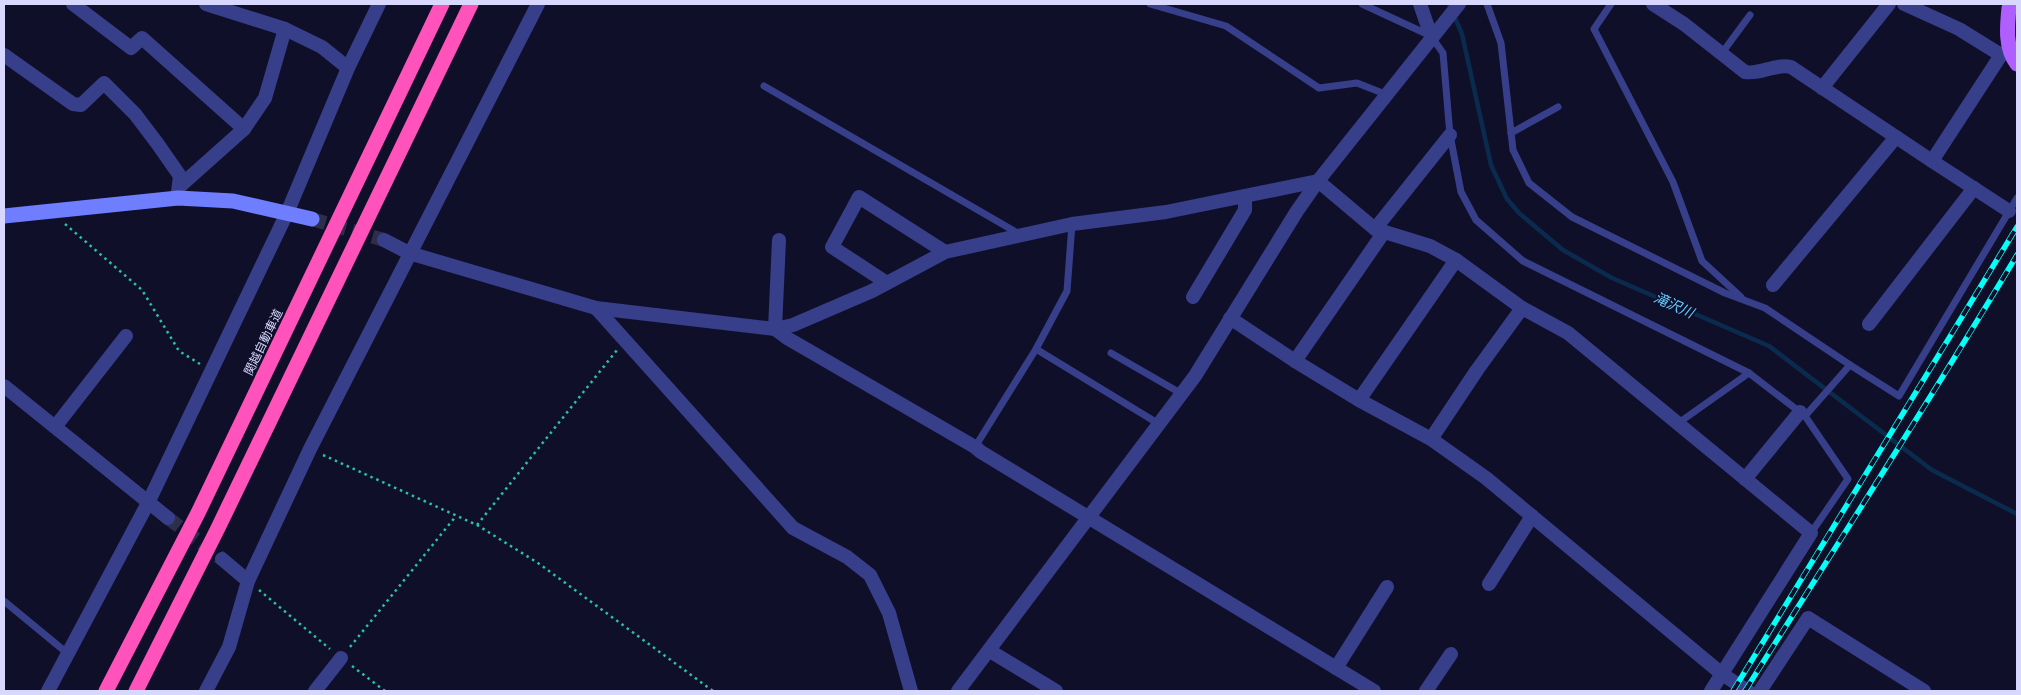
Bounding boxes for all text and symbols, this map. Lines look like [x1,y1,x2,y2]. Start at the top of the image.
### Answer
water label: 滝沢川 [1651,287,1699,323]
street label: 関越自動車道 [240,306,286,378]

